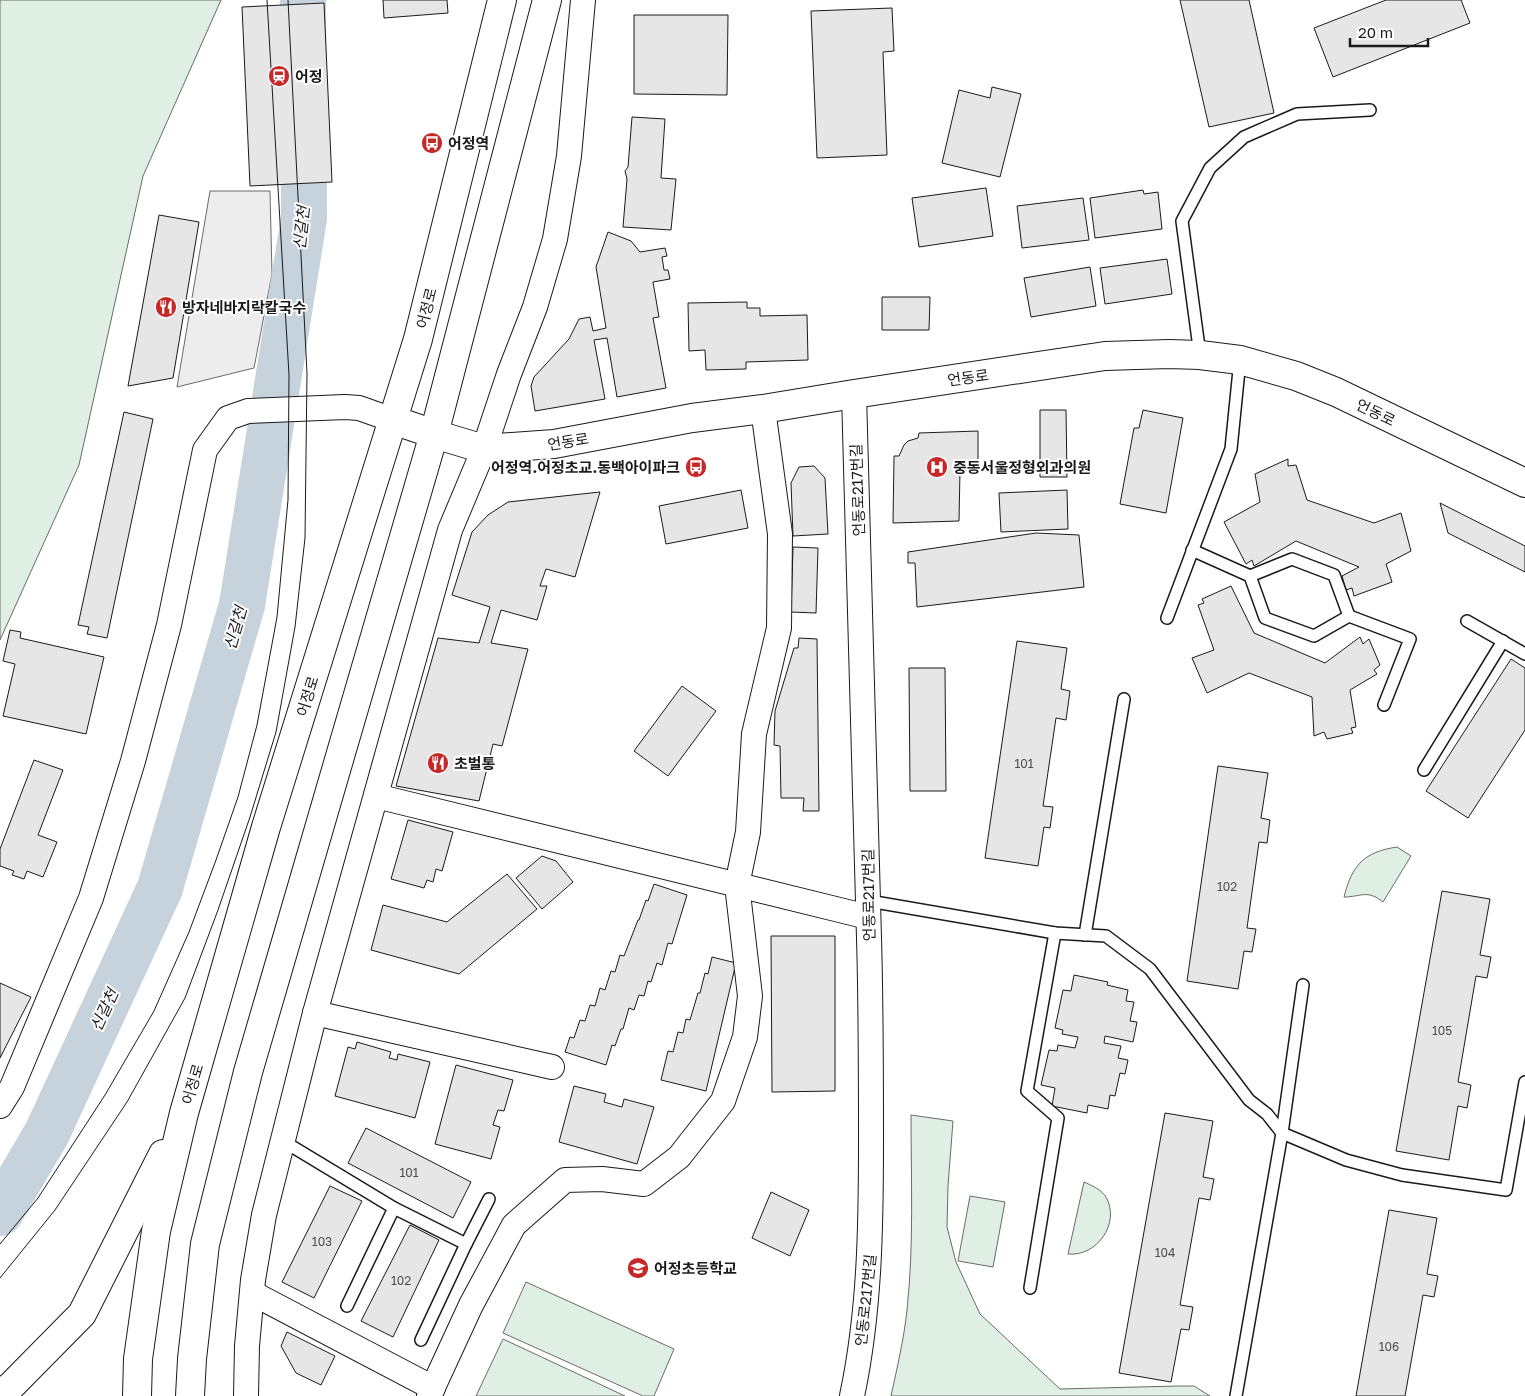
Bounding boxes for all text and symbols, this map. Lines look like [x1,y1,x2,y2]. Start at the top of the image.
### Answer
scale bar [1350,15,1428,47]
text: 20 m [1358,23,1393,41]
station icon: 어정 [267,64,291,88]
place label: 어정 [295,67,323,85]
bus stop icon: 어정역 [420,131,444,155]
place label: 어정역 [448,134,489,152]
water label: 신갈천 [289,203,313,251]
street label: 어정로 [412,286,440,330]
restaurant icon: 방자네바지락칼국수 [154,295,178,319]
place label: 방자네바지락칼국수 [182,298,306,316]
street label: 언동로 [946,365,990,389]
street label: 언동로 [1353,395,1399,429]
street label: 언동로 [546,429,590,453]
street label: 언동로217번길 [846,443,868,537]
bus stop icon: 어정역.어정초교.동백아이파크 [684,455,708,479]
hospital icon: 중동서울정형외과의원 [925,455,949,479]
place label: 어정역.어정초교.동백아이파크 [491,458,680,476]
place label: 중동서울정형외과의원 [953,458,1091,476]
water label: 신갈천 [219,602,251,652]
street label: 어정로 [292,674,322,718]
restaurant icon: 초벌통 [426,751,450,775]
place label: 초벌통 [454,754,496,772]
house number: 101 [1014,756,1034,771]
street label: 언동로217번길 [858,848,878,942]
house number: 102 [1217,879,1237,894]
water label: 신갈천 [86,984,123,1034]
house number: 105 [1432,1023,1452,1038]
street label: 어정로 [178,1062,206,1106]
house number: 101 [399,1165,419,1180]
house number: 103 [312,1234,332,1249]
house number: 104 [1155,1245,1175,1260]
street label: 언동로217번길 [851,1253,879,1347]
school or university icon: 어정초등학교 [626,1256,650,1280]
place label: 어정초등학교 [654,1259,737,1277]
house number: 102 [391,1273,411,1288]
house number: 106 [1379,1339,1399,1354]

